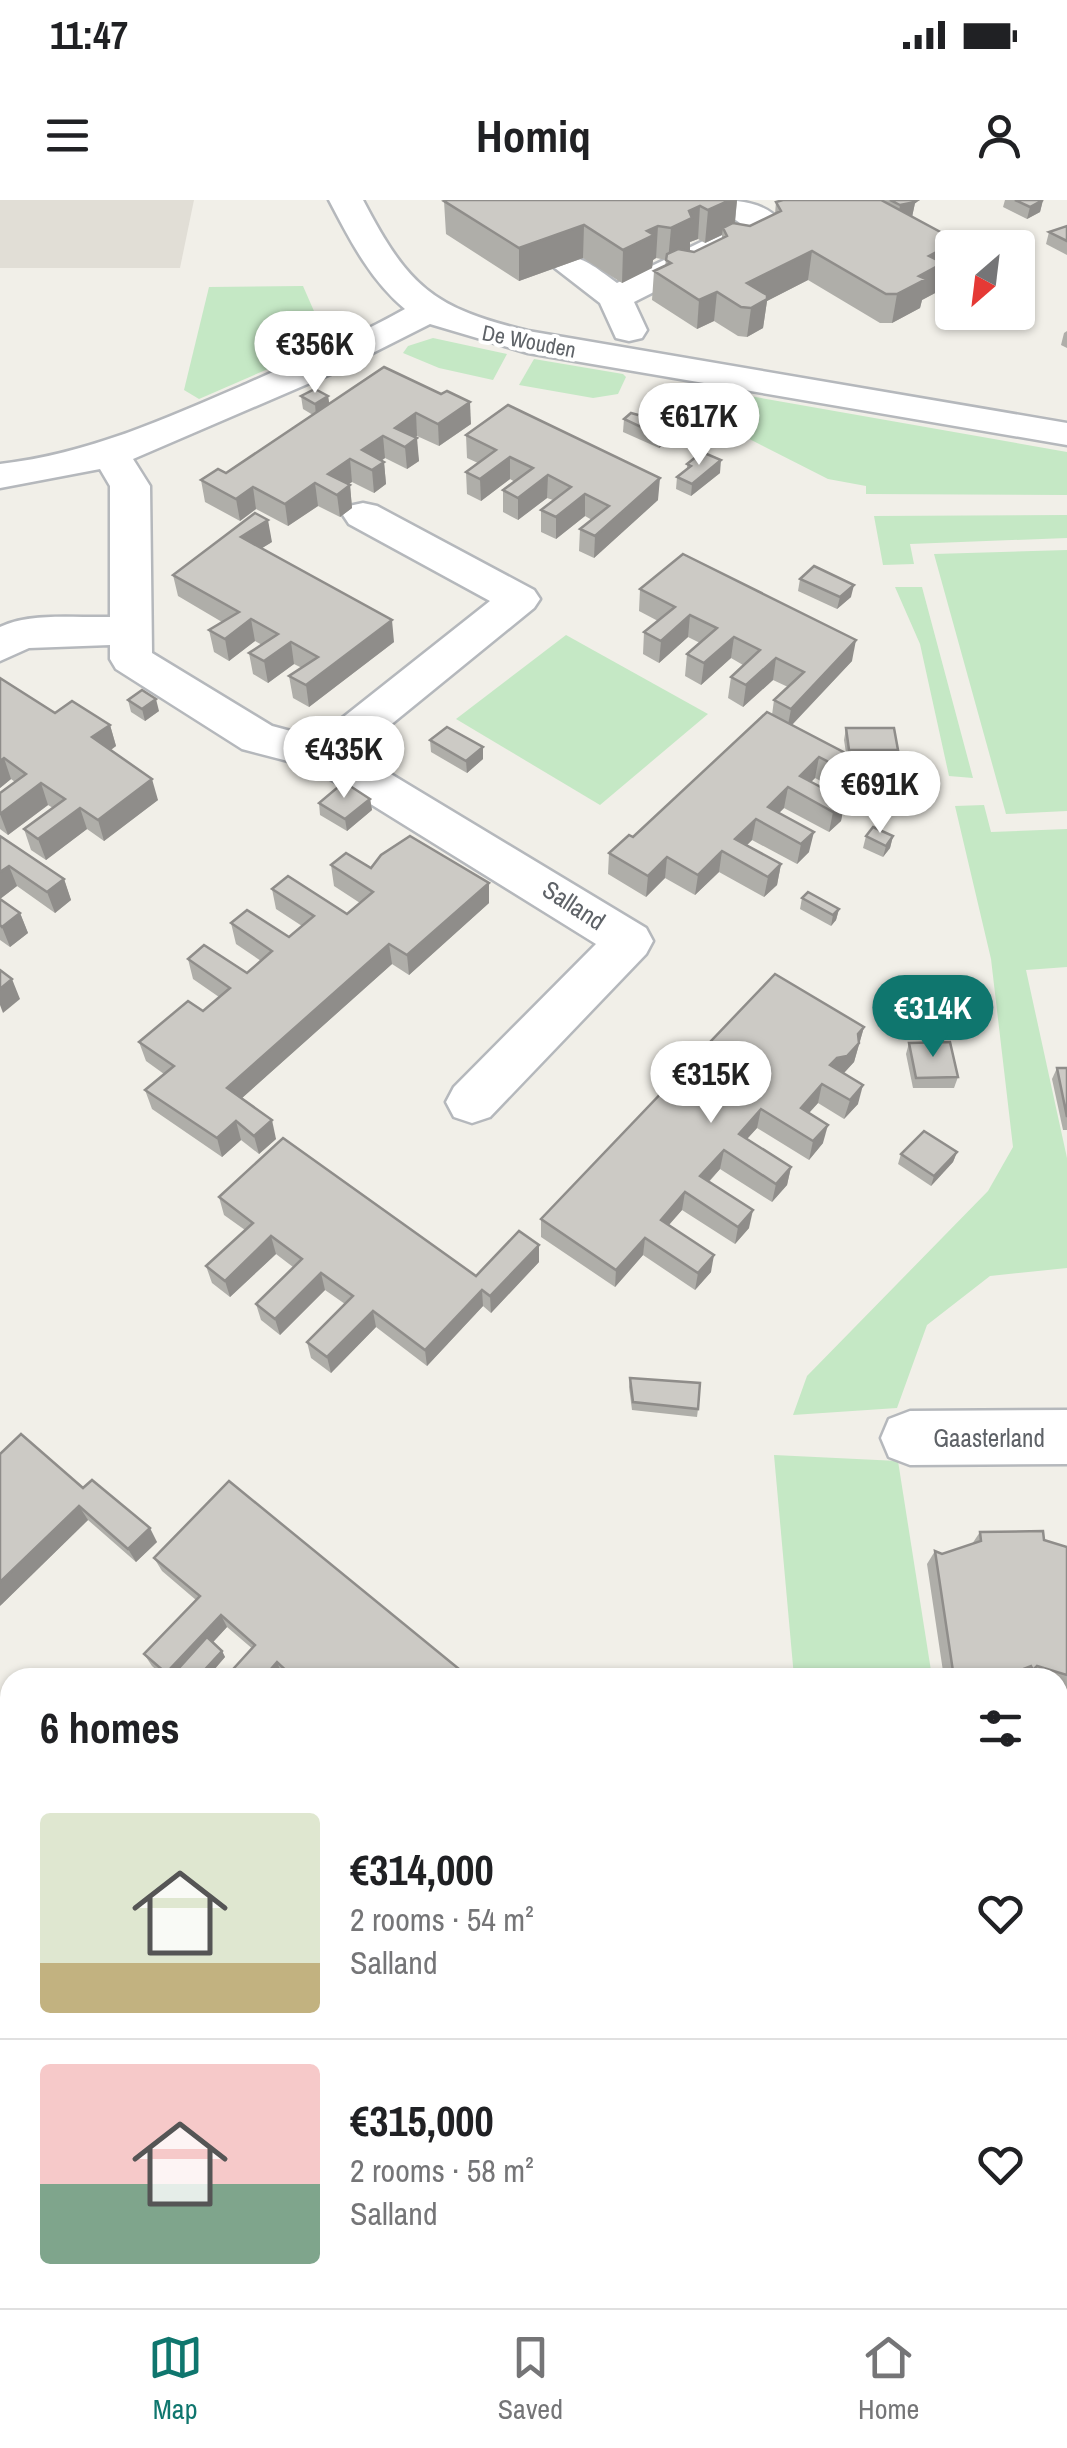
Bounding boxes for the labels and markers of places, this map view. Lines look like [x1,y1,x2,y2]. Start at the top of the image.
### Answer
pin: €356K [245,311,385,396]
pin: €617K [629,383,769,468]
pin: €435K [274,716,414,801]
pin: €691K [810,751,950,836]
pin: €314K [863,975,1003,1060]
pin: €315K [641,1041,781,1126]

